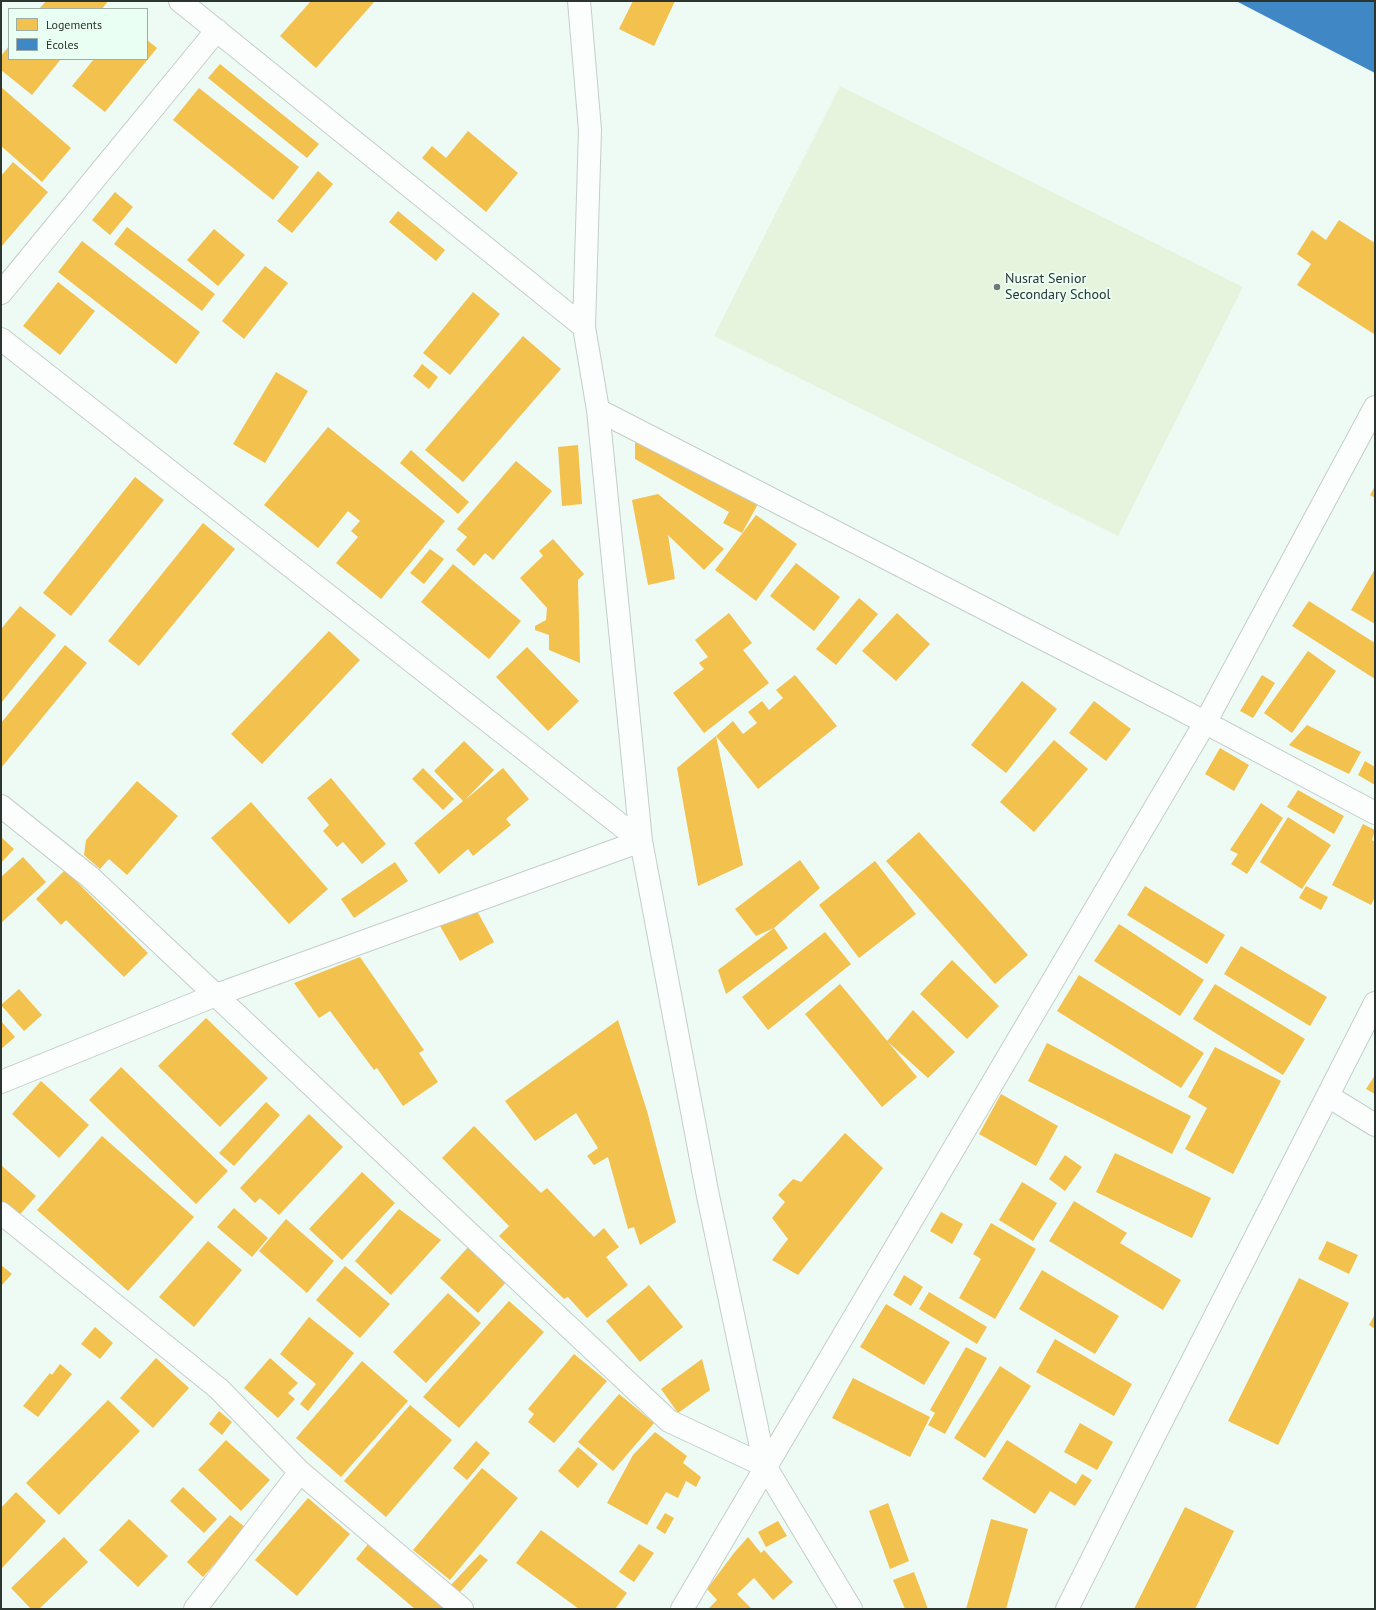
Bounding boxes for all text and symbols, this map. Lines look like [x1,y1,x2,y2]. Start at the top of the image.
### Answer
legend [8,8,148,60]
text: Logements [46,17,102,32]
text: Écoles [46,37,79,52]
place label: Nusrat Senior Secondary School [1005,271,1111,304]
marker: Nusrat Senior Secondary School [992,282,1002,292]

